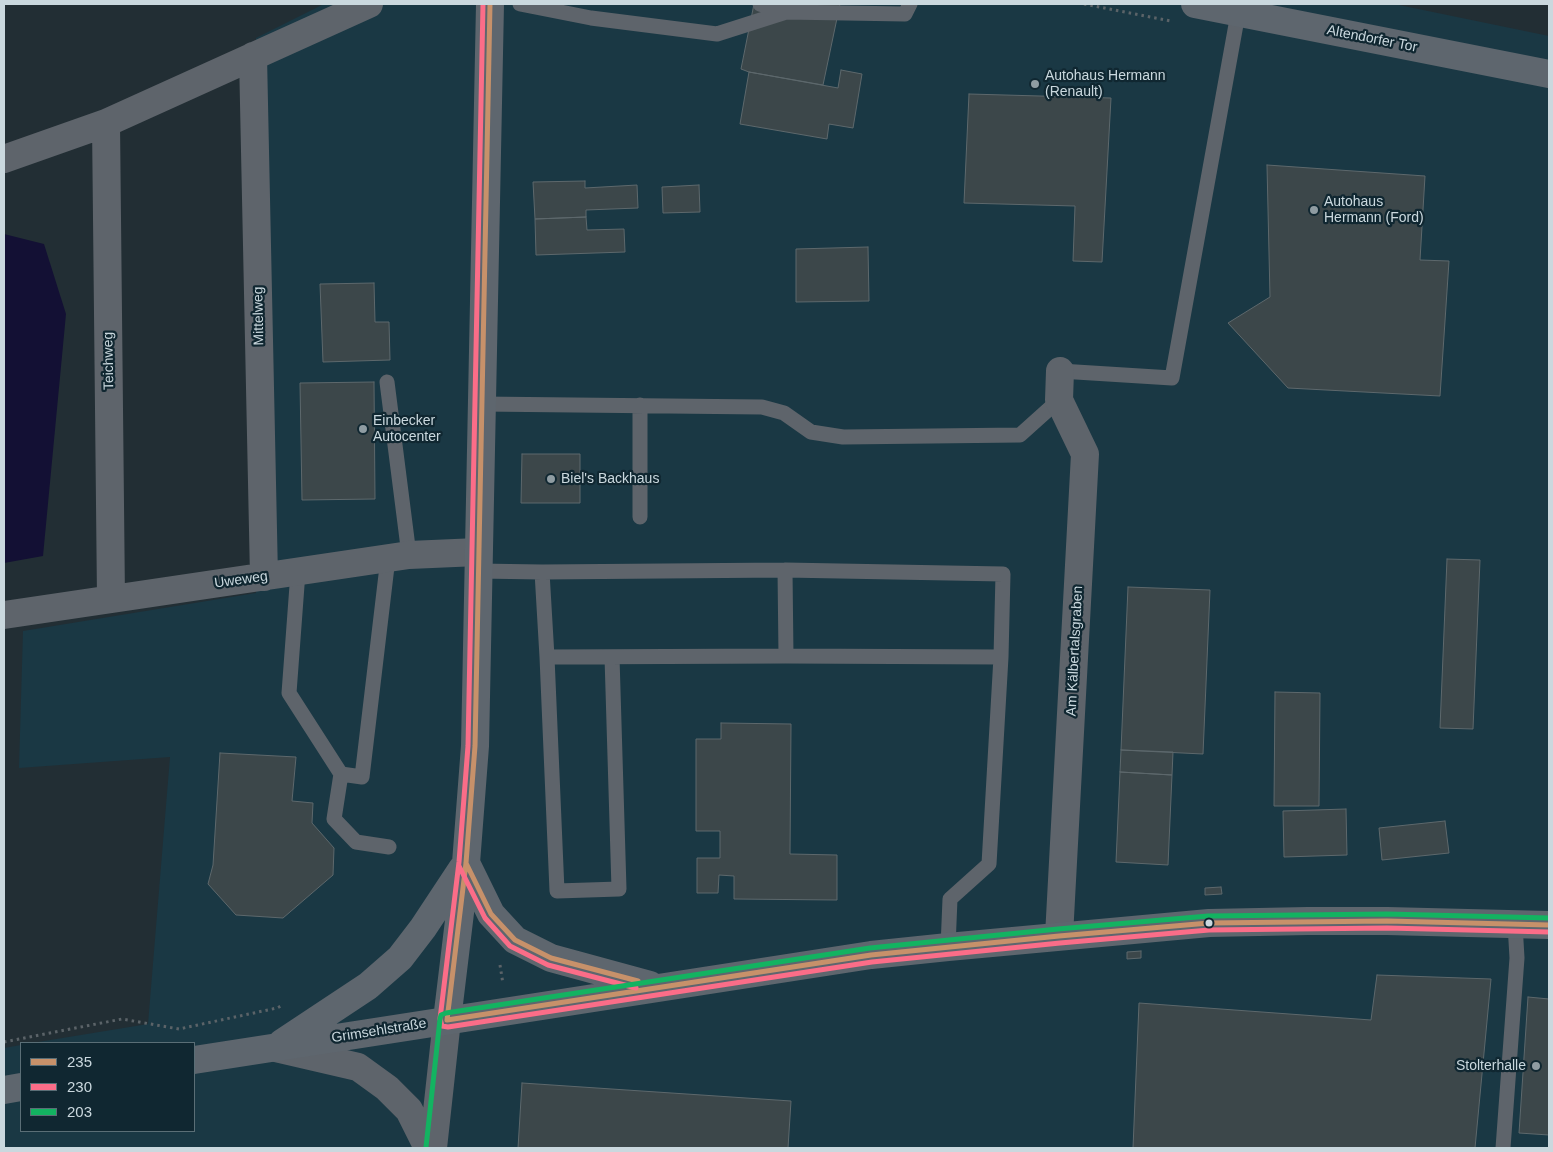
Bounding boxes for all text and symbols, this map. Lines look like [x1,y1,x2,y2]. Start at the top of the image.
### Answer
street label: Altendorfer Tor [1325,22,1419,56]
place label: Autohaus Hermann (Renault) [1045,68,1166,100]
marker: Autohaus Hermann (Renault) [1029,78,1041,90]
place label: Autohaus Hermann (Ford) [1324,194,1424,226]
marker: Autohaus Hermann (Ford) [1308,204,1320,216]
street label: Mittelweg [250,286,268,346]
street label: Teichweg [100,332,118,390]
place label: Einbecker Autocenter [373,413,441,446]
marker: Einbecker Autocenter [357,423,369,435]
place label: Biel's Backhaus [561,471,659,487]
marker: Biel's Backhaus [545,473,557,485]
street label: Uweweg [213,568,269,592]
street label: Am Kälbertalsgraben [1063,585,1087,717]
unlabelled marker [1204,918,1214,928]
street label: Grimsehlstraße [330,1015,428,1047]
legend [20,1042,195,1132]
text: 235 [67,1053,92,1070]
place label: Stolterhalle [1456,1058,1526,1074]
marker: Stolterhalle [1530,1060,1542,1072]
text: 230 [67,1078,92,1095]
text: 203 [67,1103,92,1120]

